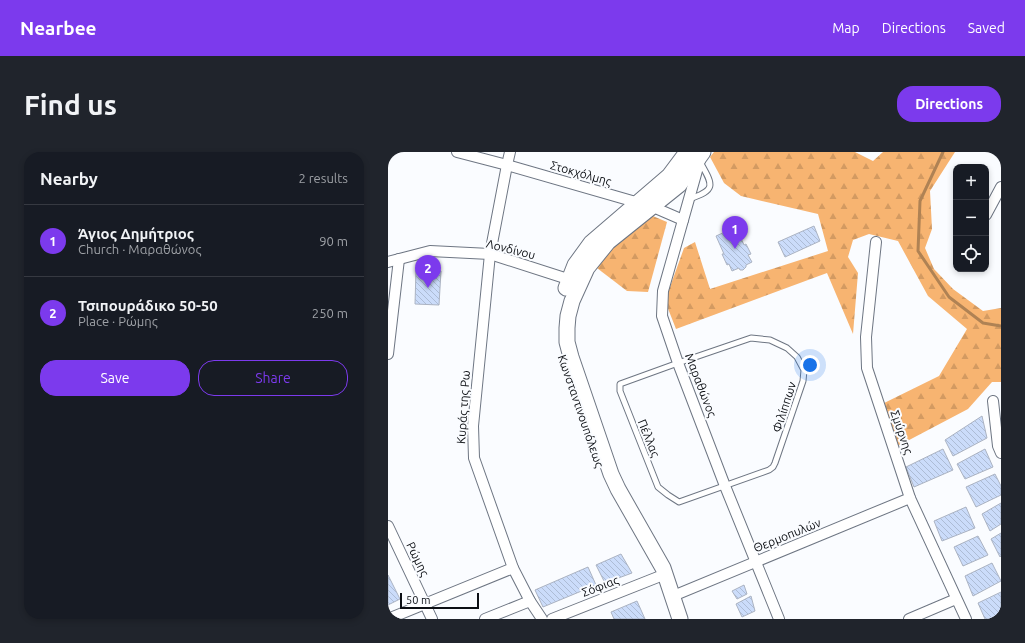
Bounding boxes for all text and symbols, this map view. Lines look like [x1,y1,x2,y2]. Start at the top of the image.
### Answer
text: Nearbee [20,17,97,39]
text: Map [832,20,860,36]
text: Directions [882,20,946,36]
text: Saved [968,20,1005,36]
button: Directions [897,86,1001,122]
text: Find us [24,89,117,120]
street label: Στοκχόλμης [549,158,614,189]
map controls [953,164,989,272]
button: + [953,164,989,200]
text: Nearby [40,169,98,188]
text: 2 results [298,171,348,185]
button: − [953,200,989,236]
pin: 1 [722,216,748,249]
text: Άγιος Δημήτριος [78,225,194,242]
text: 1 [49,234,57,248]
text: 90 m [319,234,348,248]
button: locate [953,236,989,272]
street label: Λονδίνου [485,237,537,261]
text: Church · Μαραθώνος [78,242,201,256]
pin: 2 [415,255,441,288]
text: Τσιπουράδικο 50-50 [78,297,218,314]
text: 2 [49,306,57,320]
text: 250 m [312,306,348,320]
text: Place · Ρώμης [78,314,158,328]
street label: Μαραθώνος [682,351,719,420]
street label: Κωνσταντινουπόλεως [555,353,607,470]
your location [800,355,820,375]
button: Save [40,360,190,396]
button: Share [198,360,348,396]
street label: Κυράς της Ρω [454,370,473,444]
street label: Φιλίππων [770,380,798,434]
street label: Σμύρνης [887,408,916,457]
street label: Πέλλας [635,417,663,460]
street label: Θερμοπυλών [751,515,823,554]
street label: Ρώμης [403,540,432,579]
street label: Σόφιας [580,573,621,600]
scale bar [400,591,479,610]
text: 50 m [406,594,430,606]

